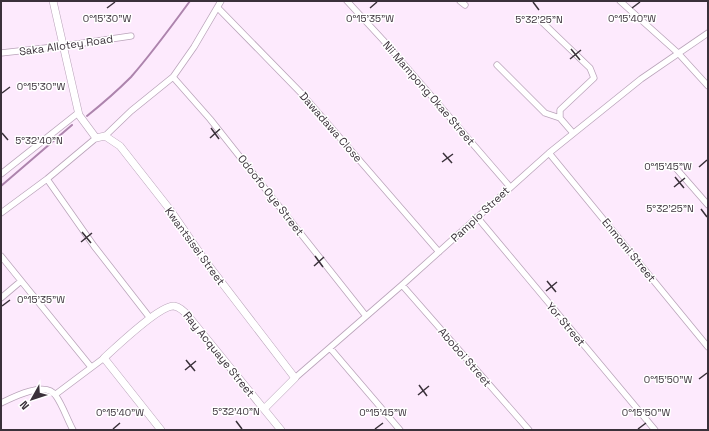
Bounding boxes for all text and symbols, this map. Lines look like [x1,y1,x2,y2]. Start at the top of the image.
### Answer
text: 0°15'30"W [83,12,131,25]
text: 0°15'35"W [346,12,394,25]
text: 0°15'40"W [608,12,656,25]
text: 5°32'25"N [515,13,563,26]
street label: Saka Allotey Road [18,31,114,59]
street label: Nii Mampong Okae Street [380,38,478,148]
text: 0°15'30"W [17,80,65,93]
street label: Dawadawa Close [297,89,365,165]
text: 5°32'40"N [15,134,63,147]
street label: Odoofo Oye Street [235,152,307,238]
text: 0°15'45"W [644,160,692,173]
street label: Pamplo Street [448,183,512,245]
text: 5°32'25"N [646,202,694,215]
street label: Kwantsisei Street [162,204,228,288]
street label: Enmomi Street [599,215,659,285]
text: 0°15'35"W [17,293,65,306]
street label: Yor Street [544,299,588,349]
street label: Ray Acquaye Street [180,309,258,399]
street label: Aboboi Street [435,325,495,389]
text: 0°15'50"W [644,373,692,386]
north arrow [12,379,52,419]
text: N [16,398,32,413]
text: 5°32'40"N [212,405,260,418]
text: 0°15'40"W [96,406,144,419]
text: 0°15'45"W [359,406,407,419]
text: 0°15'50"W [622,406,670,419]

